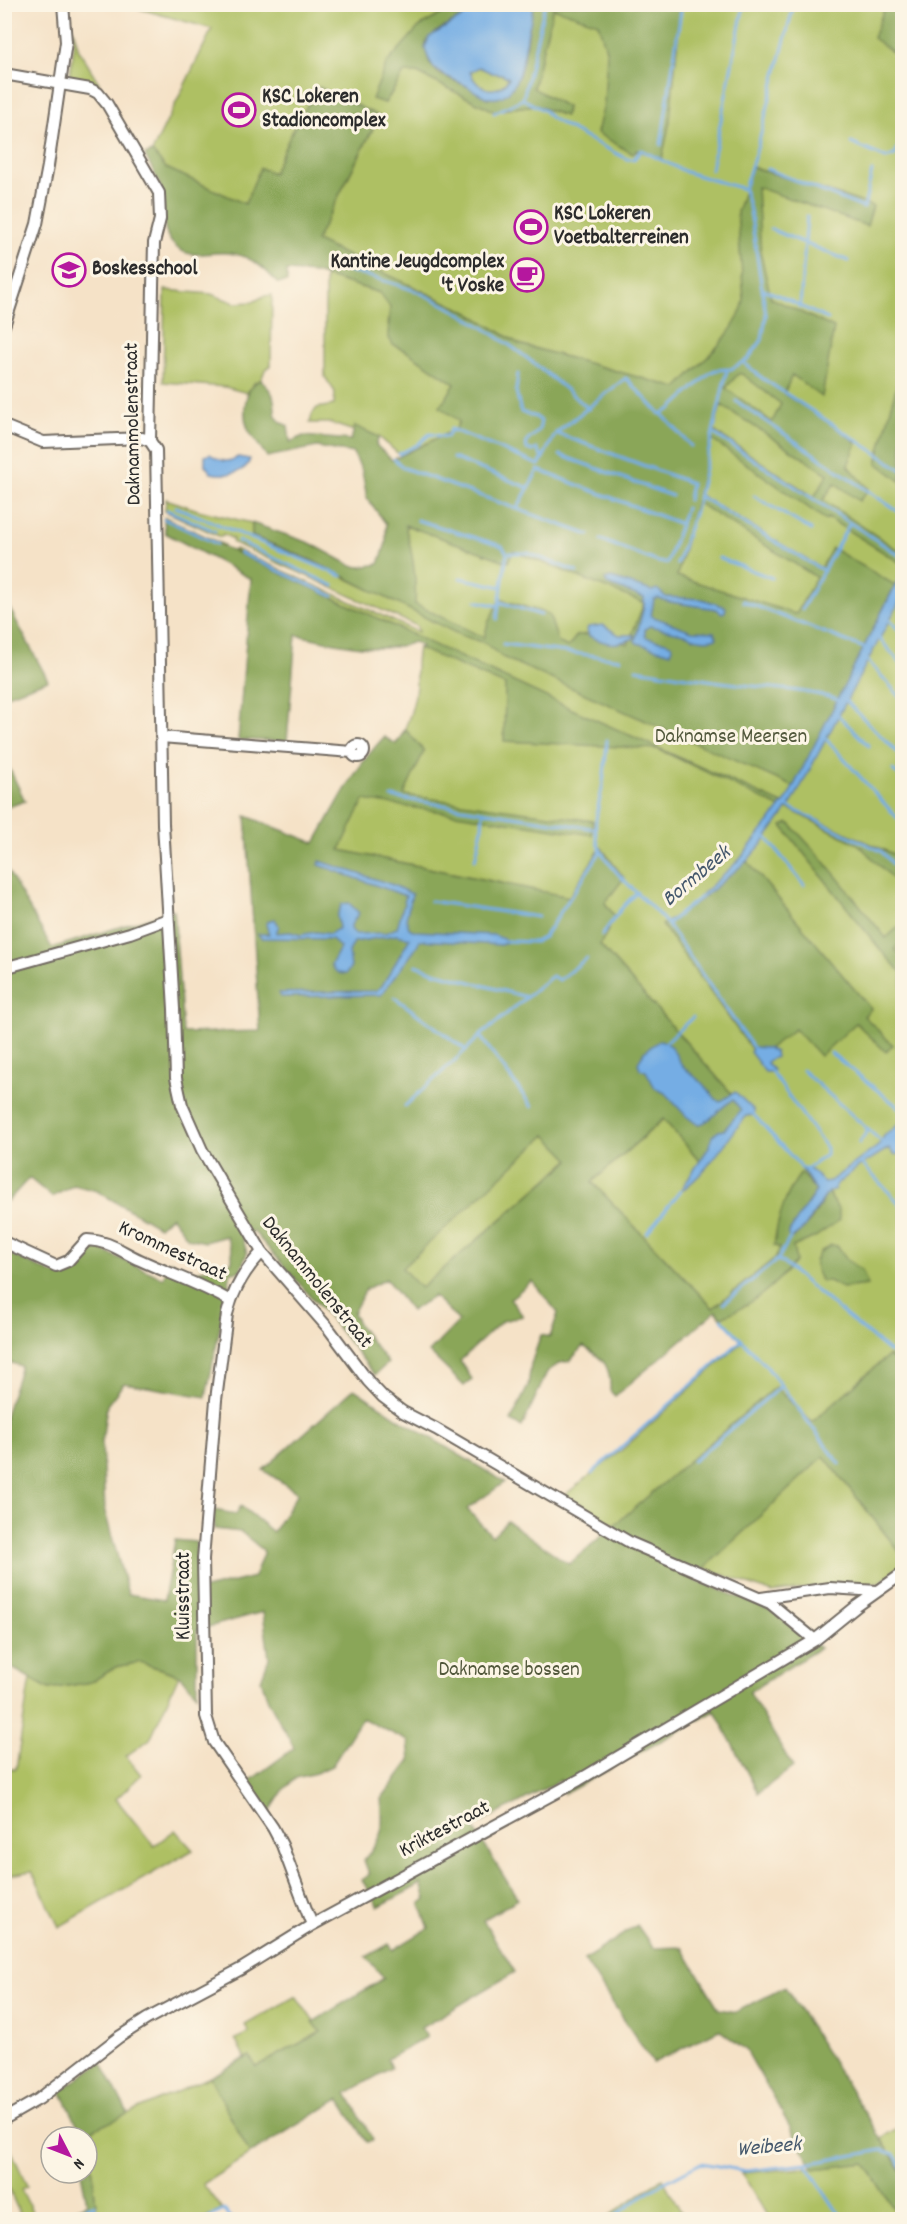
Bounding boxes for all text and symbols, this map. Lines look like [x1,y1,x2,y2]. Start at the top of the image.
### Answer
place label: KSC Lokeren Stadioncomplex [262,83,386,137]
sports icon: KSC Lokeren Stadioncomplex [221,92,257,128]
place label: KSC Lokeren Voetbalterreinen [554,200,689,254]
sports icon: KSC Lokeren Voetbalterreinen [513,209,549,245]
place label: Kantine Jeugdcomplex 't Voske [330,248,504,302]
school or university icon: Boskesschool [51,252,87,288]
place label: Boskesschool [92,255,198,285]
cafe icon: Kantine Jeugdcomplex 't Voske [509,257,545,293]
street label: Daknammolenstraat [118,342,150,506]
park label: Daknamse Meersen [655,723,807,753]
water label: Bormbeek [656,838,740,915]
street label: Daknammolenstraat [253,1210,379,1356]
street label: Krommestraat [113,1214,231,1290]
street label: Kluisstraat [170,1552,200,1640]
park label: Daknamse bossen [438,1656,580,1686]
street label: Kriktestraat [394,1793,496,1866]
north arrow [39,2125,99,2185]
water label: Weibeek [736,2130,804,2166]
text: N [67,2153,89,2174]

